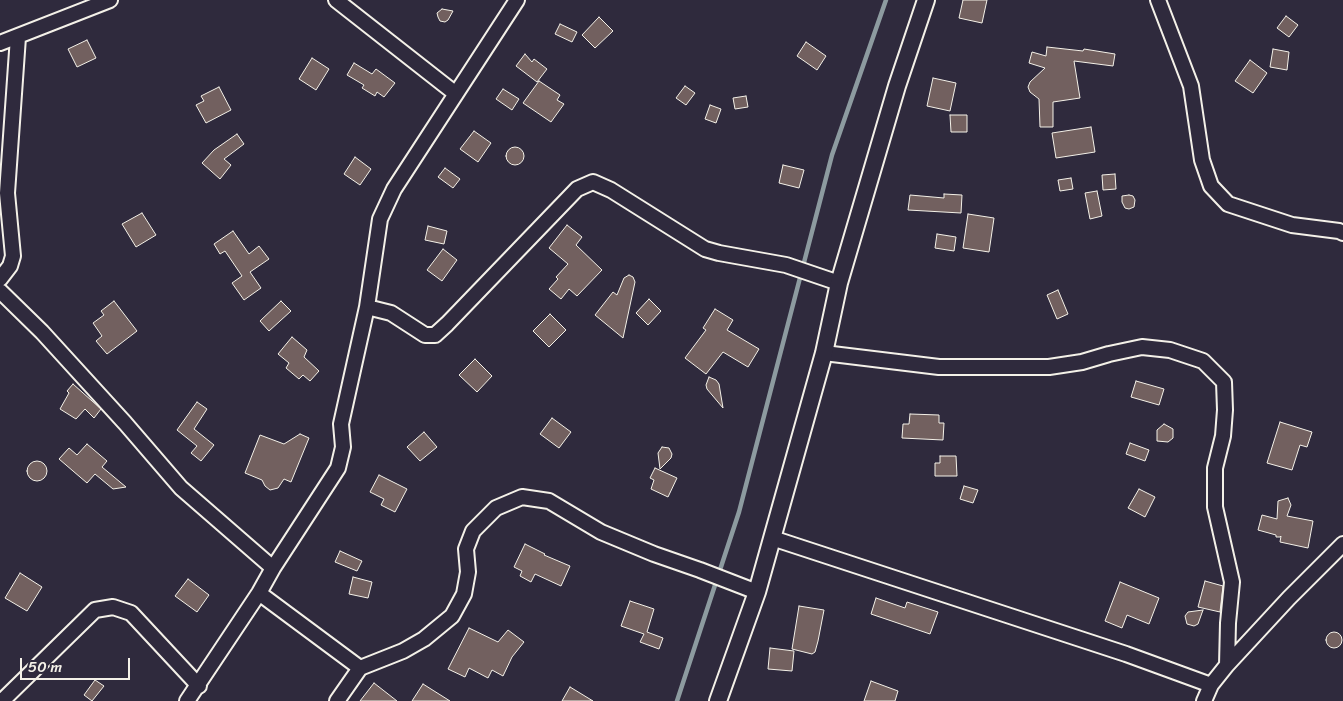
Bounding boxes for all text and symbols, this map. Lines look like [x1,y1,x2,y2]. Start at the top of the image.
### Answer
scale bar [22,648,132,680]
text: 50 m [28,654,62,680]

